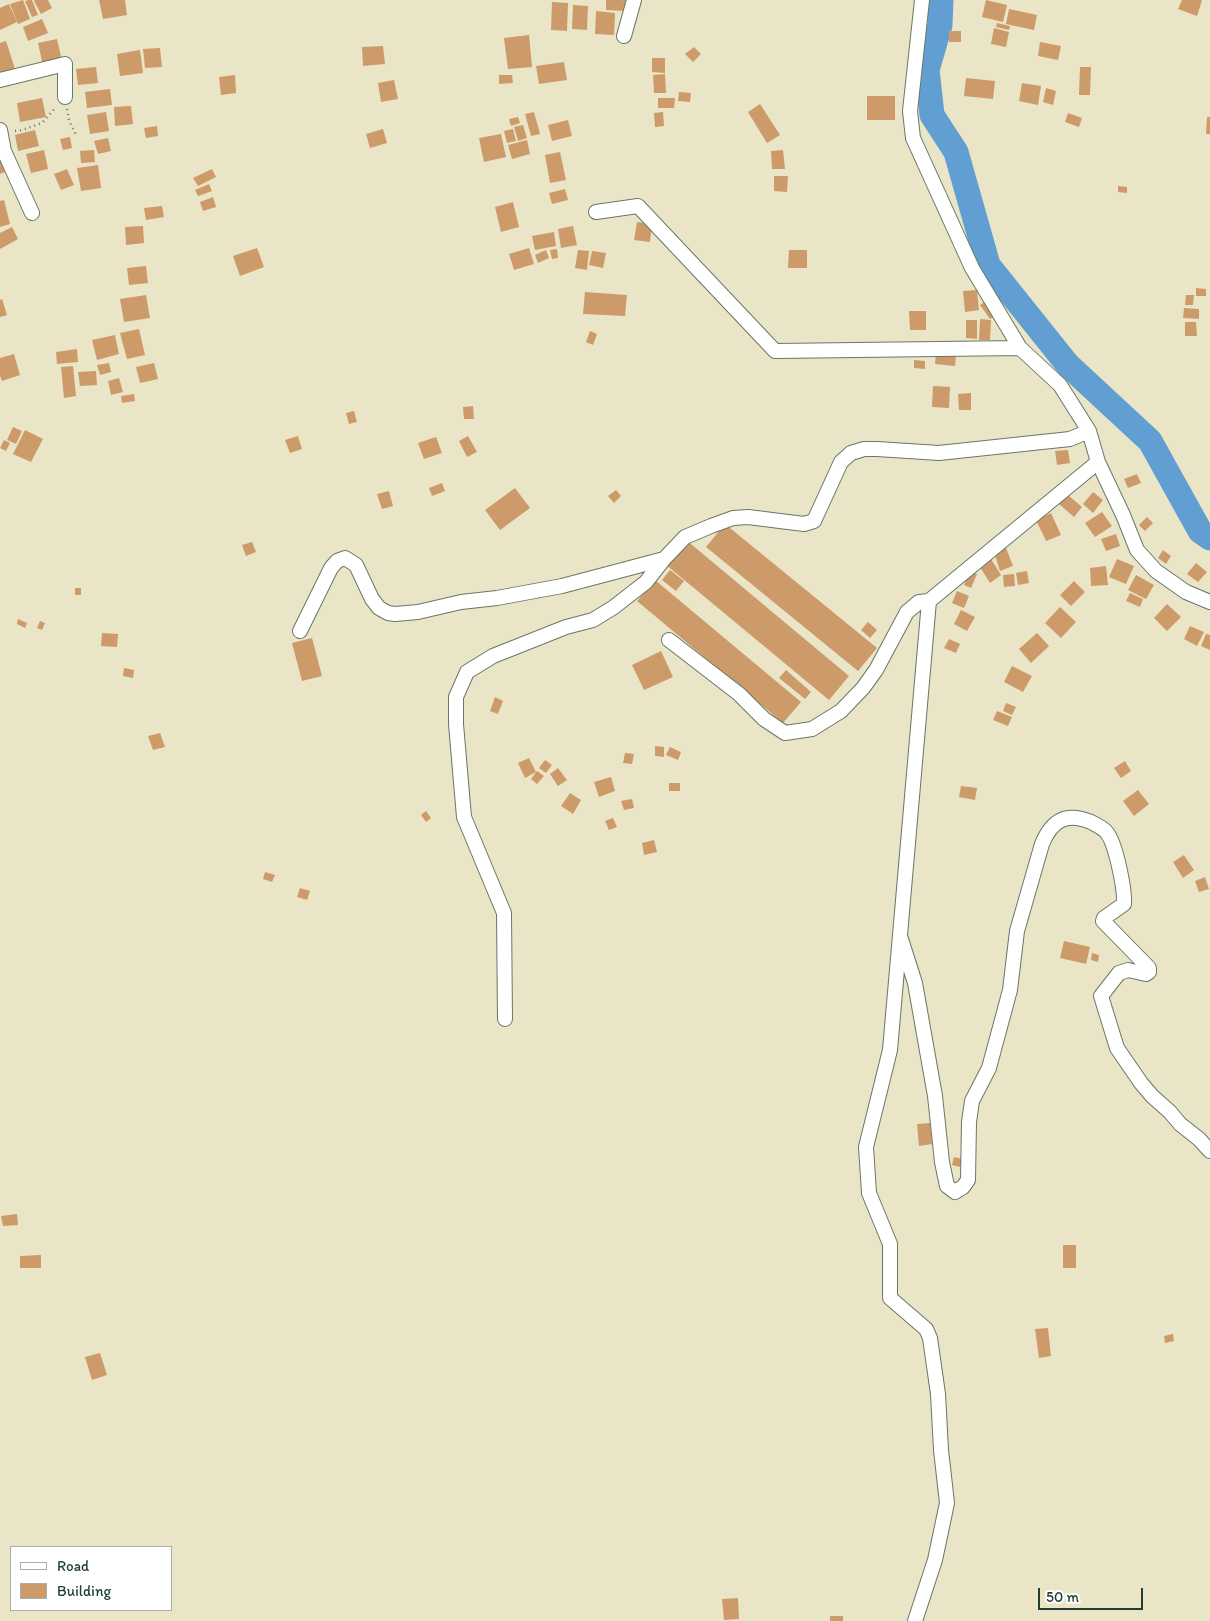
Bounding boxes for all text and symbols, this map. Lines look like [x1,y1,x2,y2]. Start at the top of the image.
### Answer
legend [10,1546,172,1611]
text: Road [57,1557,89,1575]
scale bar [1040,1578,1145,1610]
text: Building [57,1582,111,1600]
text: 50 m [1046,1588,1079,1606]

